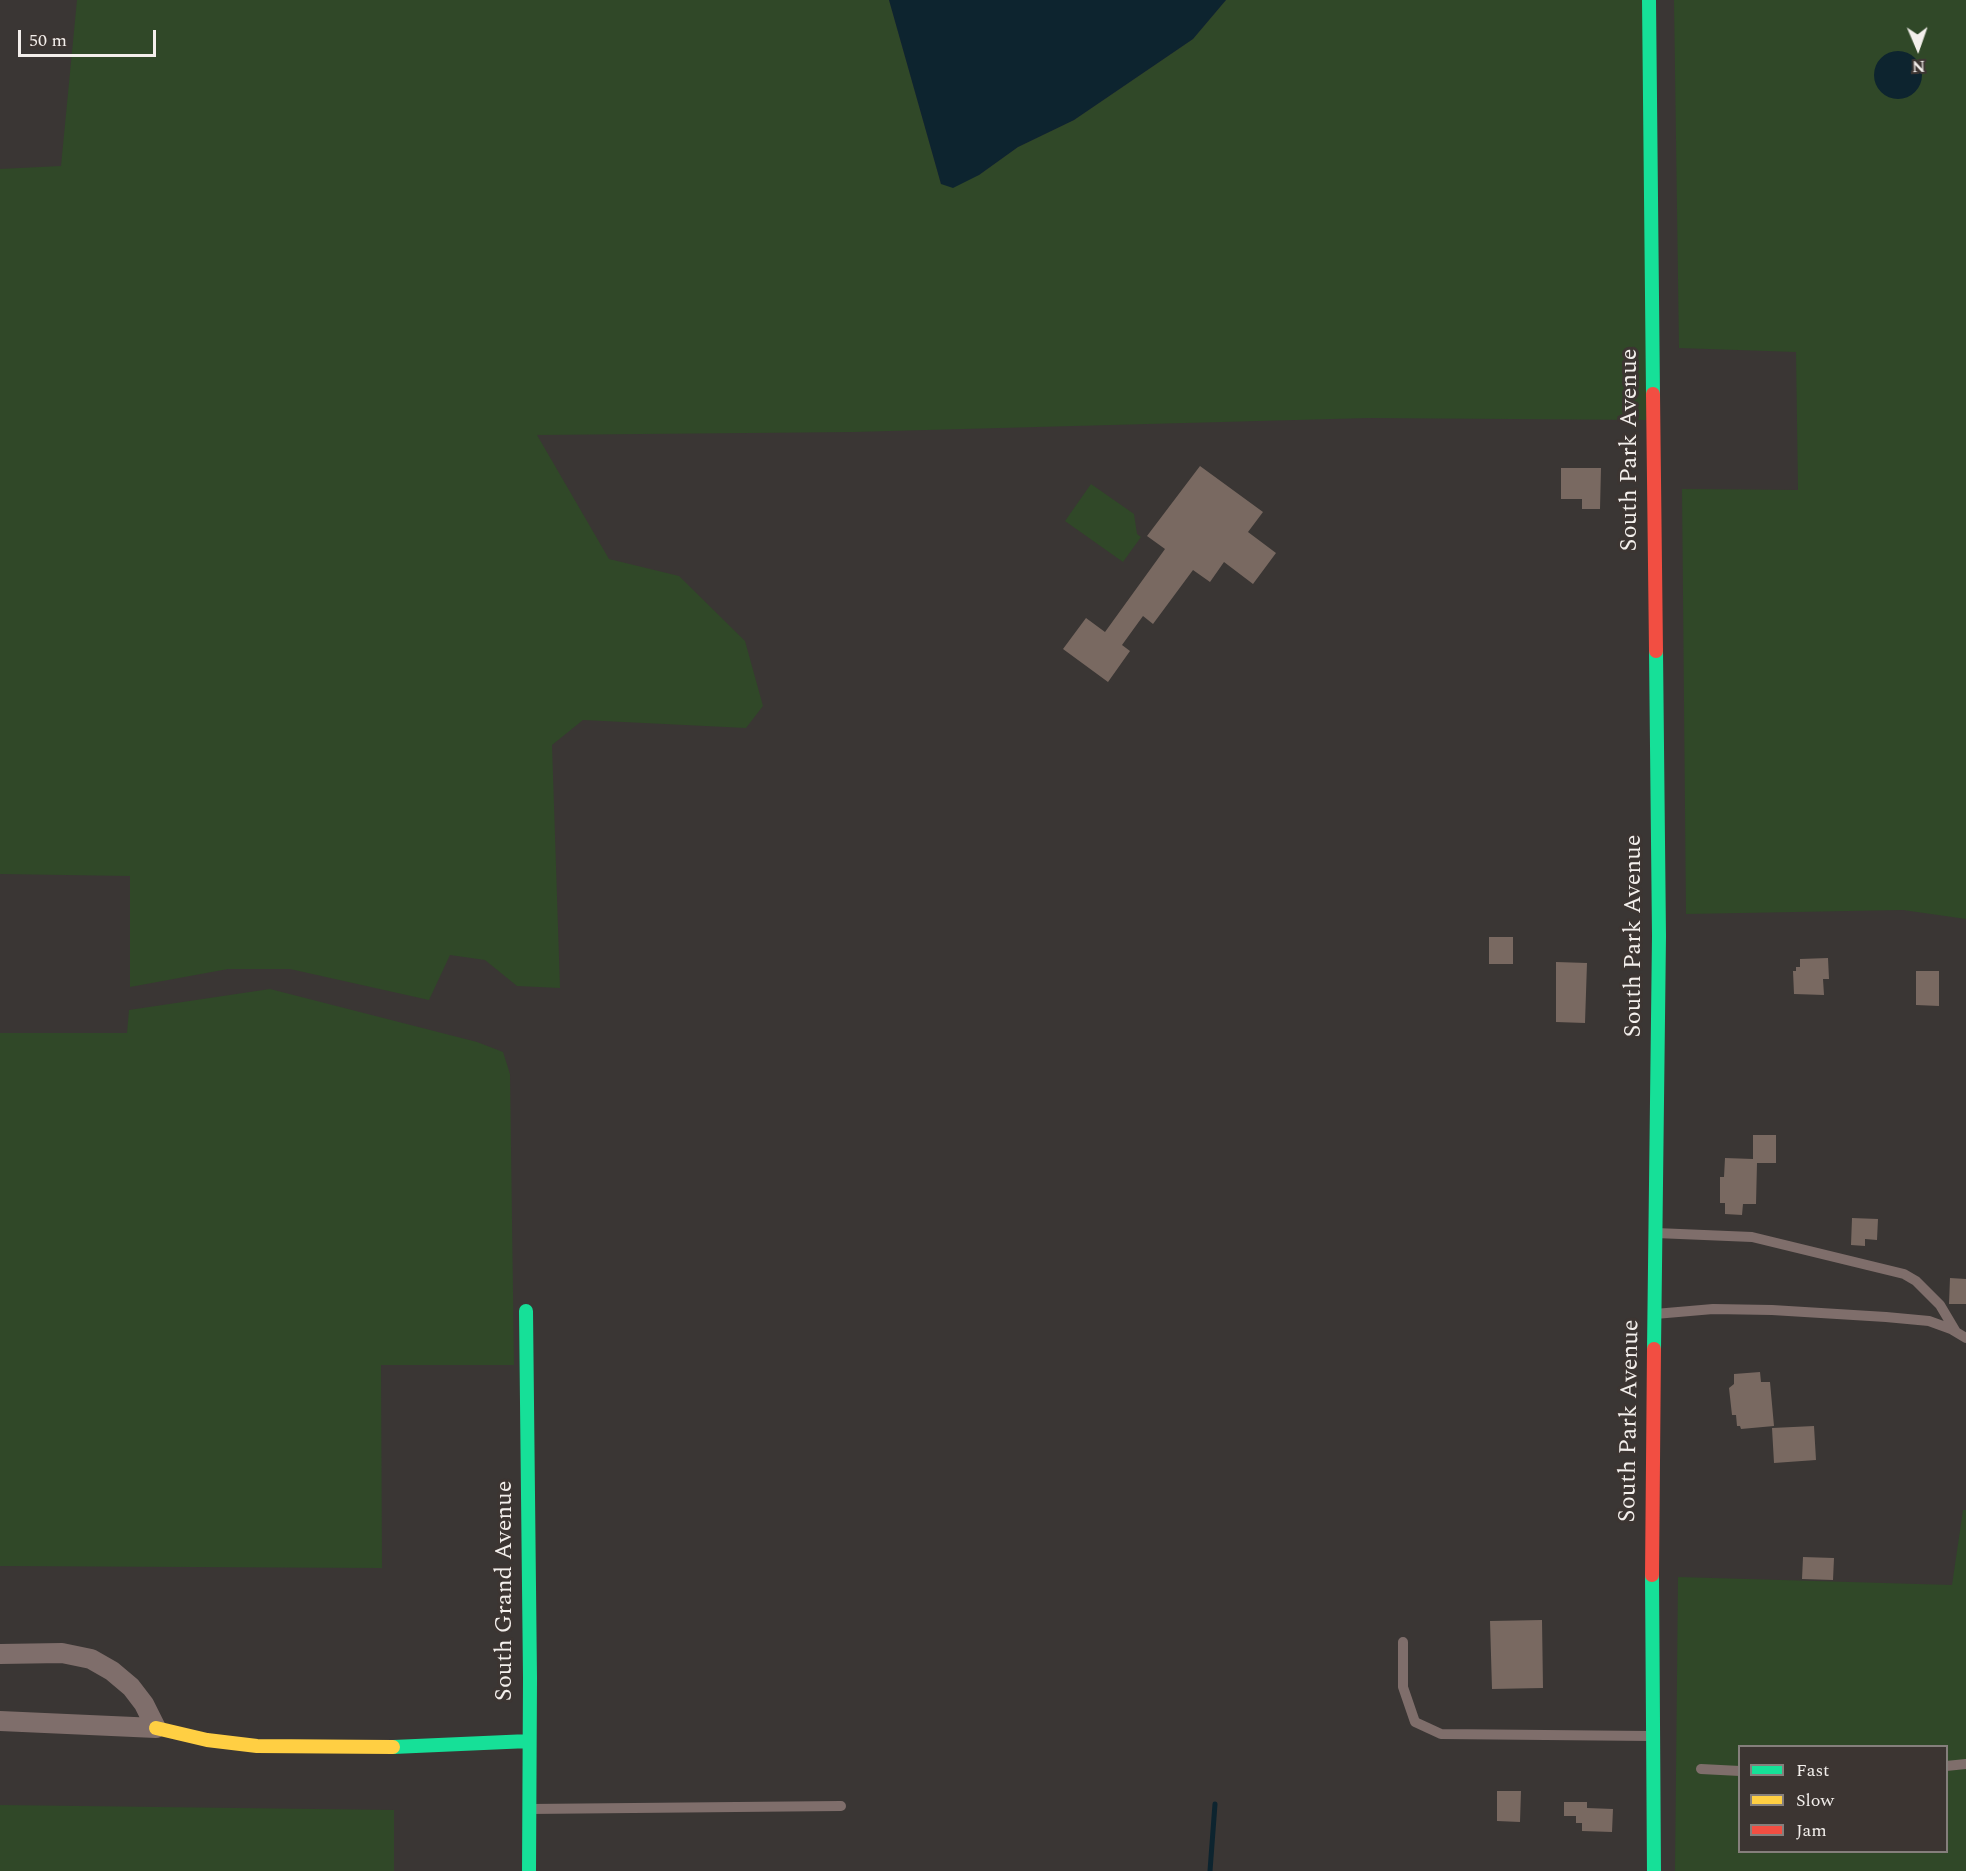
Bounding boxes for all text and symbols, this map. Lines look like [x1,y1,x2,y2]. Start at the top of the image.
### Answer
scale bar [21,18,159,56]
north arrow [1888,18,1948,78]
text: 50 m [29,27,67,54]
text: N [1912,54,1926,78]
street label: South Park Avenue [1617,349,1645,551]
street label: South Park Avenue [1621,835,1649,1037]
street label: South Park Avenue [1615,1319,1647,1523]
street label: South Grand Avenue [492,1481,520,1701]
legend [1738,1745,1948,1853]
text: Fast [1796,1757,1829,1784]
text: Slow [1796,1787,1834,1814]
text: Jam [1796,1817,1827,1844]

